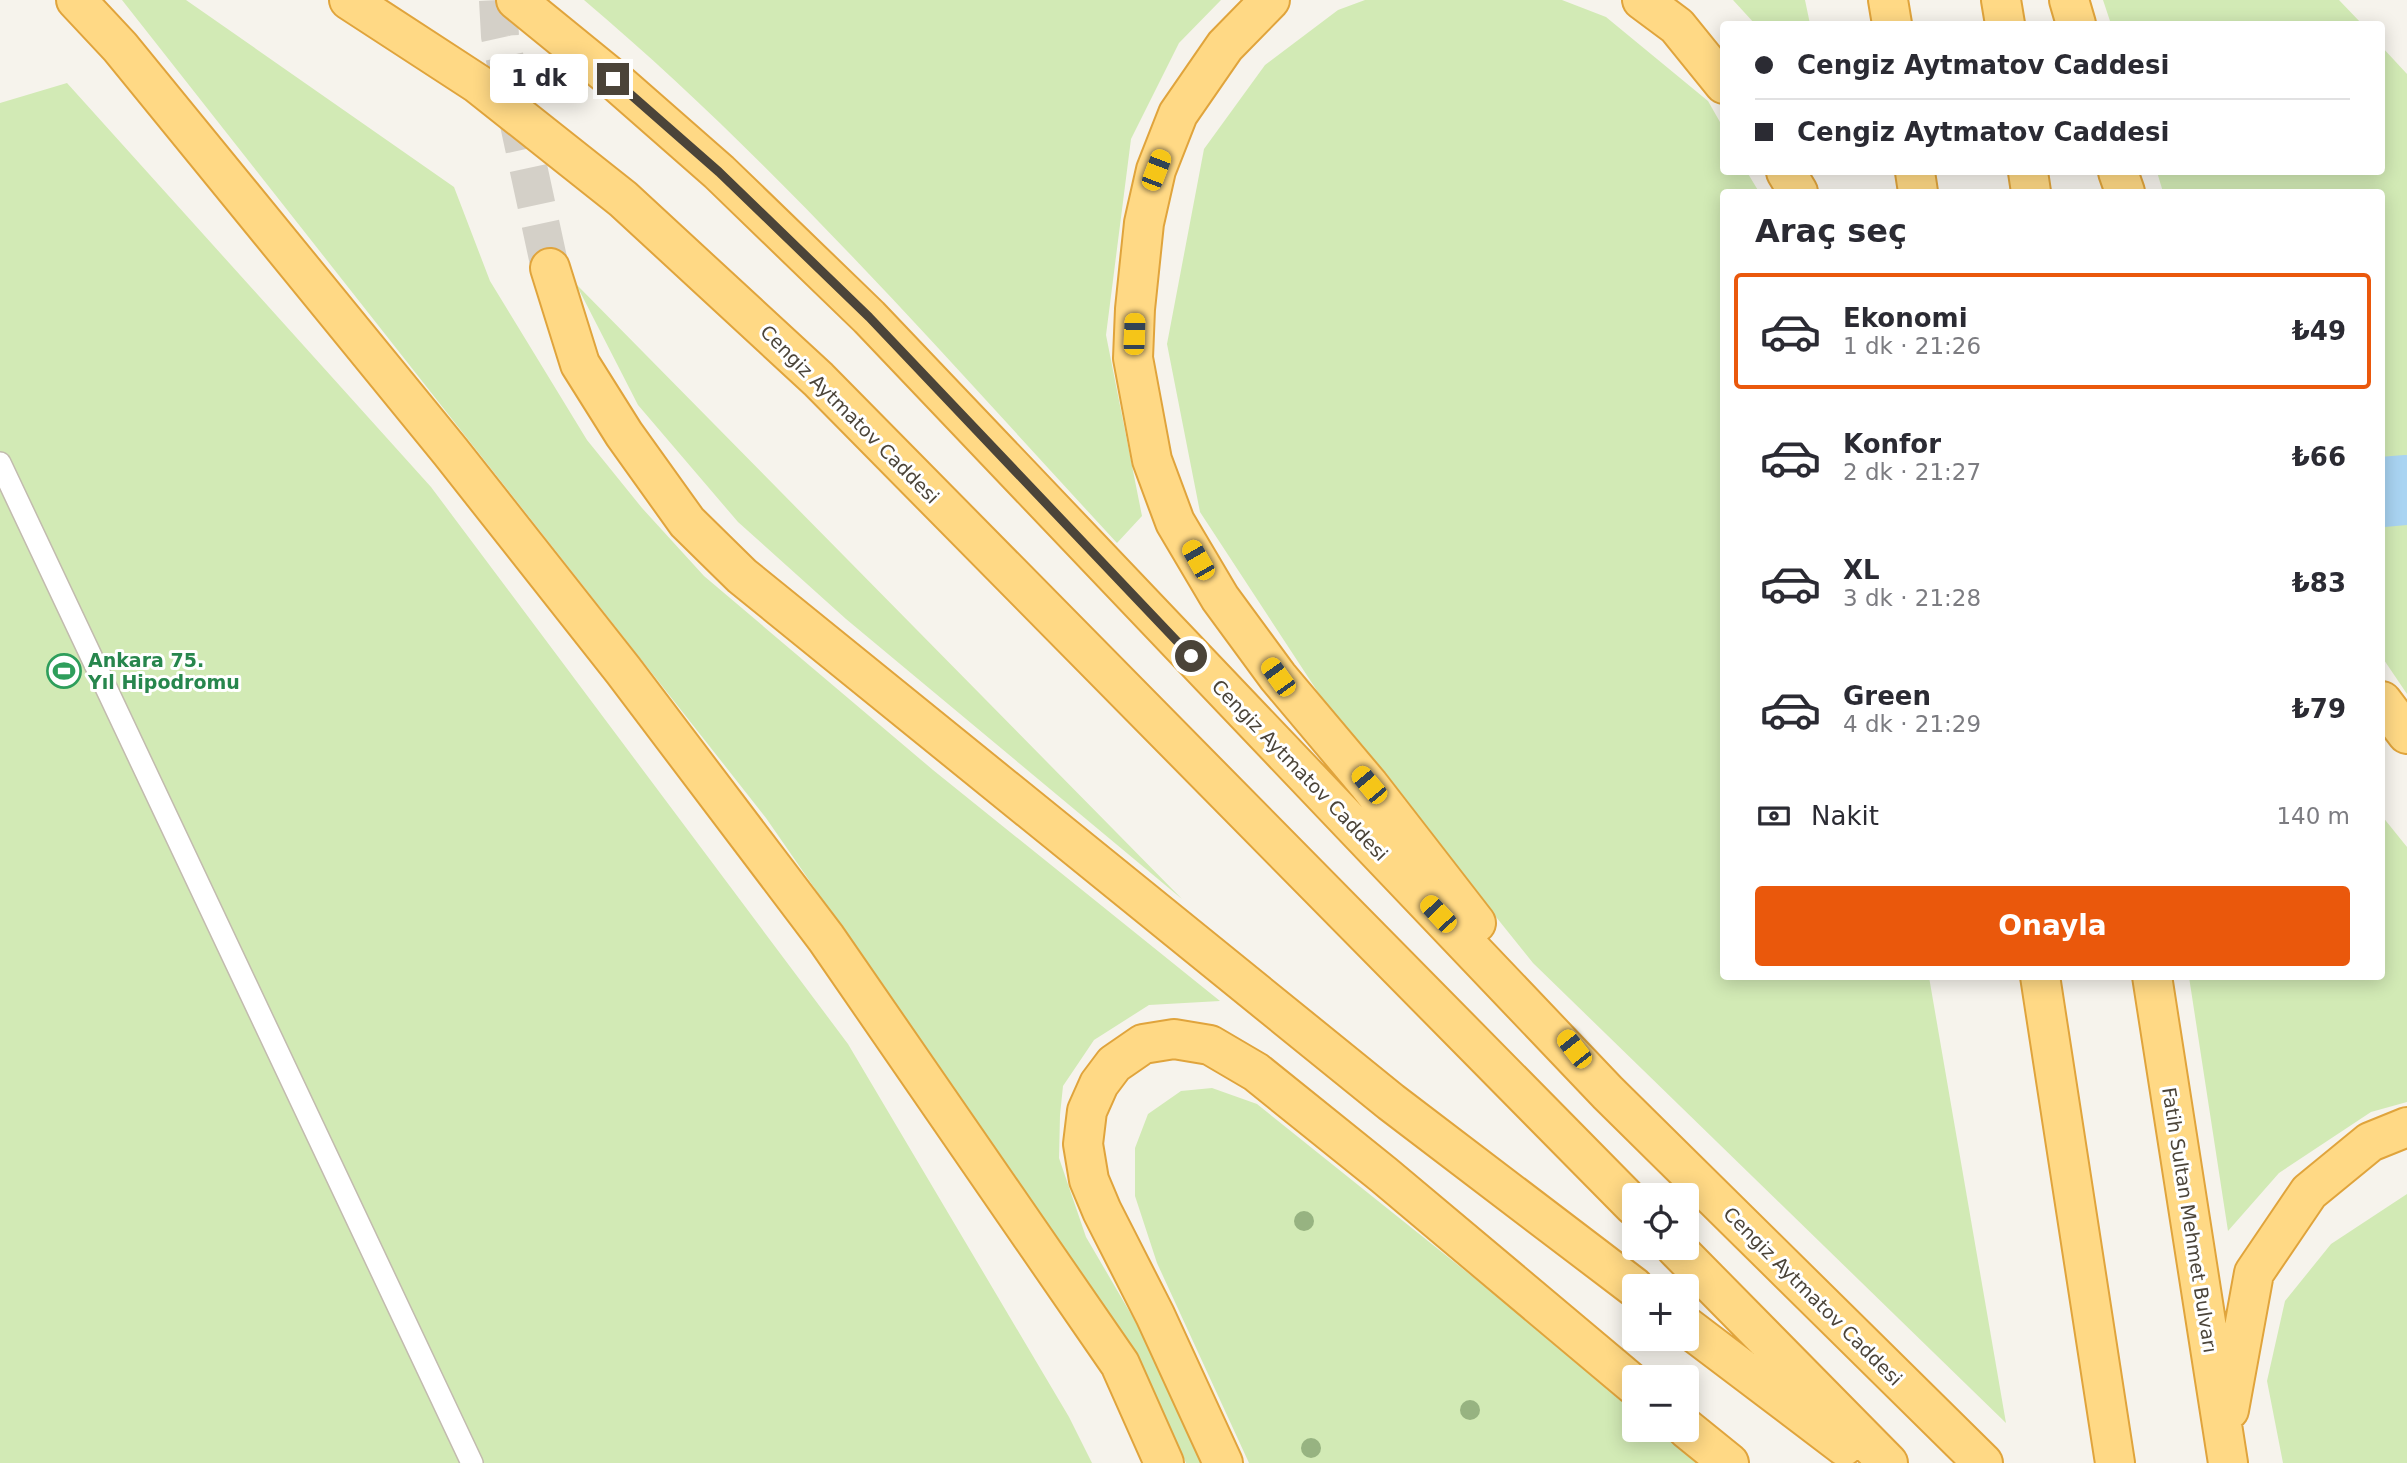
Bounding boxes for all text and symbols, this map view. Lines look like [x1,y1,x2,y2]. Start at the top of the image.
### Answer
text: Cengiz Aytmatov Caddesi [1797,50,2169,80]
callout: 1 dk [490,55,588,104]
route end [597,63,629,95]
text: 1 dk [511,65,567,91]
text: Cengiz Aytmatov Caddesi [1797,117,2169,147]
car [1139,147,1174,193]
text: Araç seç [1755,212,1907,250]
icon: car [1759,300,1822,363]
text: Ekonomi [1843,303,1968,333]
car [1123,313,1146,355]
text: ₺49 [2292,316,2346,346]
street label: Cengiz Aytmatov Caddesi [756,320,944,508]
text: 1 dk · 21:26 [1843,333,1981,359]
icon: car [1759,426,1822,489]
text: Konfor [1843,429,1941,459]
text: ₺66 [2292,442,2346,472]
text: 2 dk · 21:27 [1843,459,1981,485]
car [1179,537,1218,583]
icon: car [1759,552,1822,615]
text: XL [1843,555,1880,585]
text: ₺83 [2292,568,2346,598]
text: 3 dk · 21:28 [1843,585,1981,611]
route start [1175,640,1207,672]
place label: Ankara 75. Yıl Hipodromu [87,649,240,693]
sports icon: Ankara 75. Yıl Hipodromu [45,652,83,690]
car [1258,654,1299,700]
street label: Cengiz Aytmatov Caddesi [1208,675,1392,865]
icon: car [1759,678,1822,741]
text: Green [1843,681,1931,711]
text: ₺79 [2292,694,2346,724]
text: 4 dk · 21:29 [1843,711,1981,737]
car [1348,762,1391,808]
icon: cash [1755,797,1793,835]
text: Nakit [1811,801,1879,831]
text: 140 m [2276,803,2350,829]
button: Onayla [1755,886,2350,966]
car [1416,891,1461,937]
car [1553,1026,1596,1072]
street label: Fatih Sultan Mehmet Bulvarı [2158,1086,2222,1354]
map controls [1622,1183,1699,1442]
button: locate [1622,1183,1699,1260]
street label: Cengiz Aytmatov Caddesi [1719,1202,1907,1390]
button: + [1622,1274,1699,1351]
button: − [1622,1365,1699,1442]

